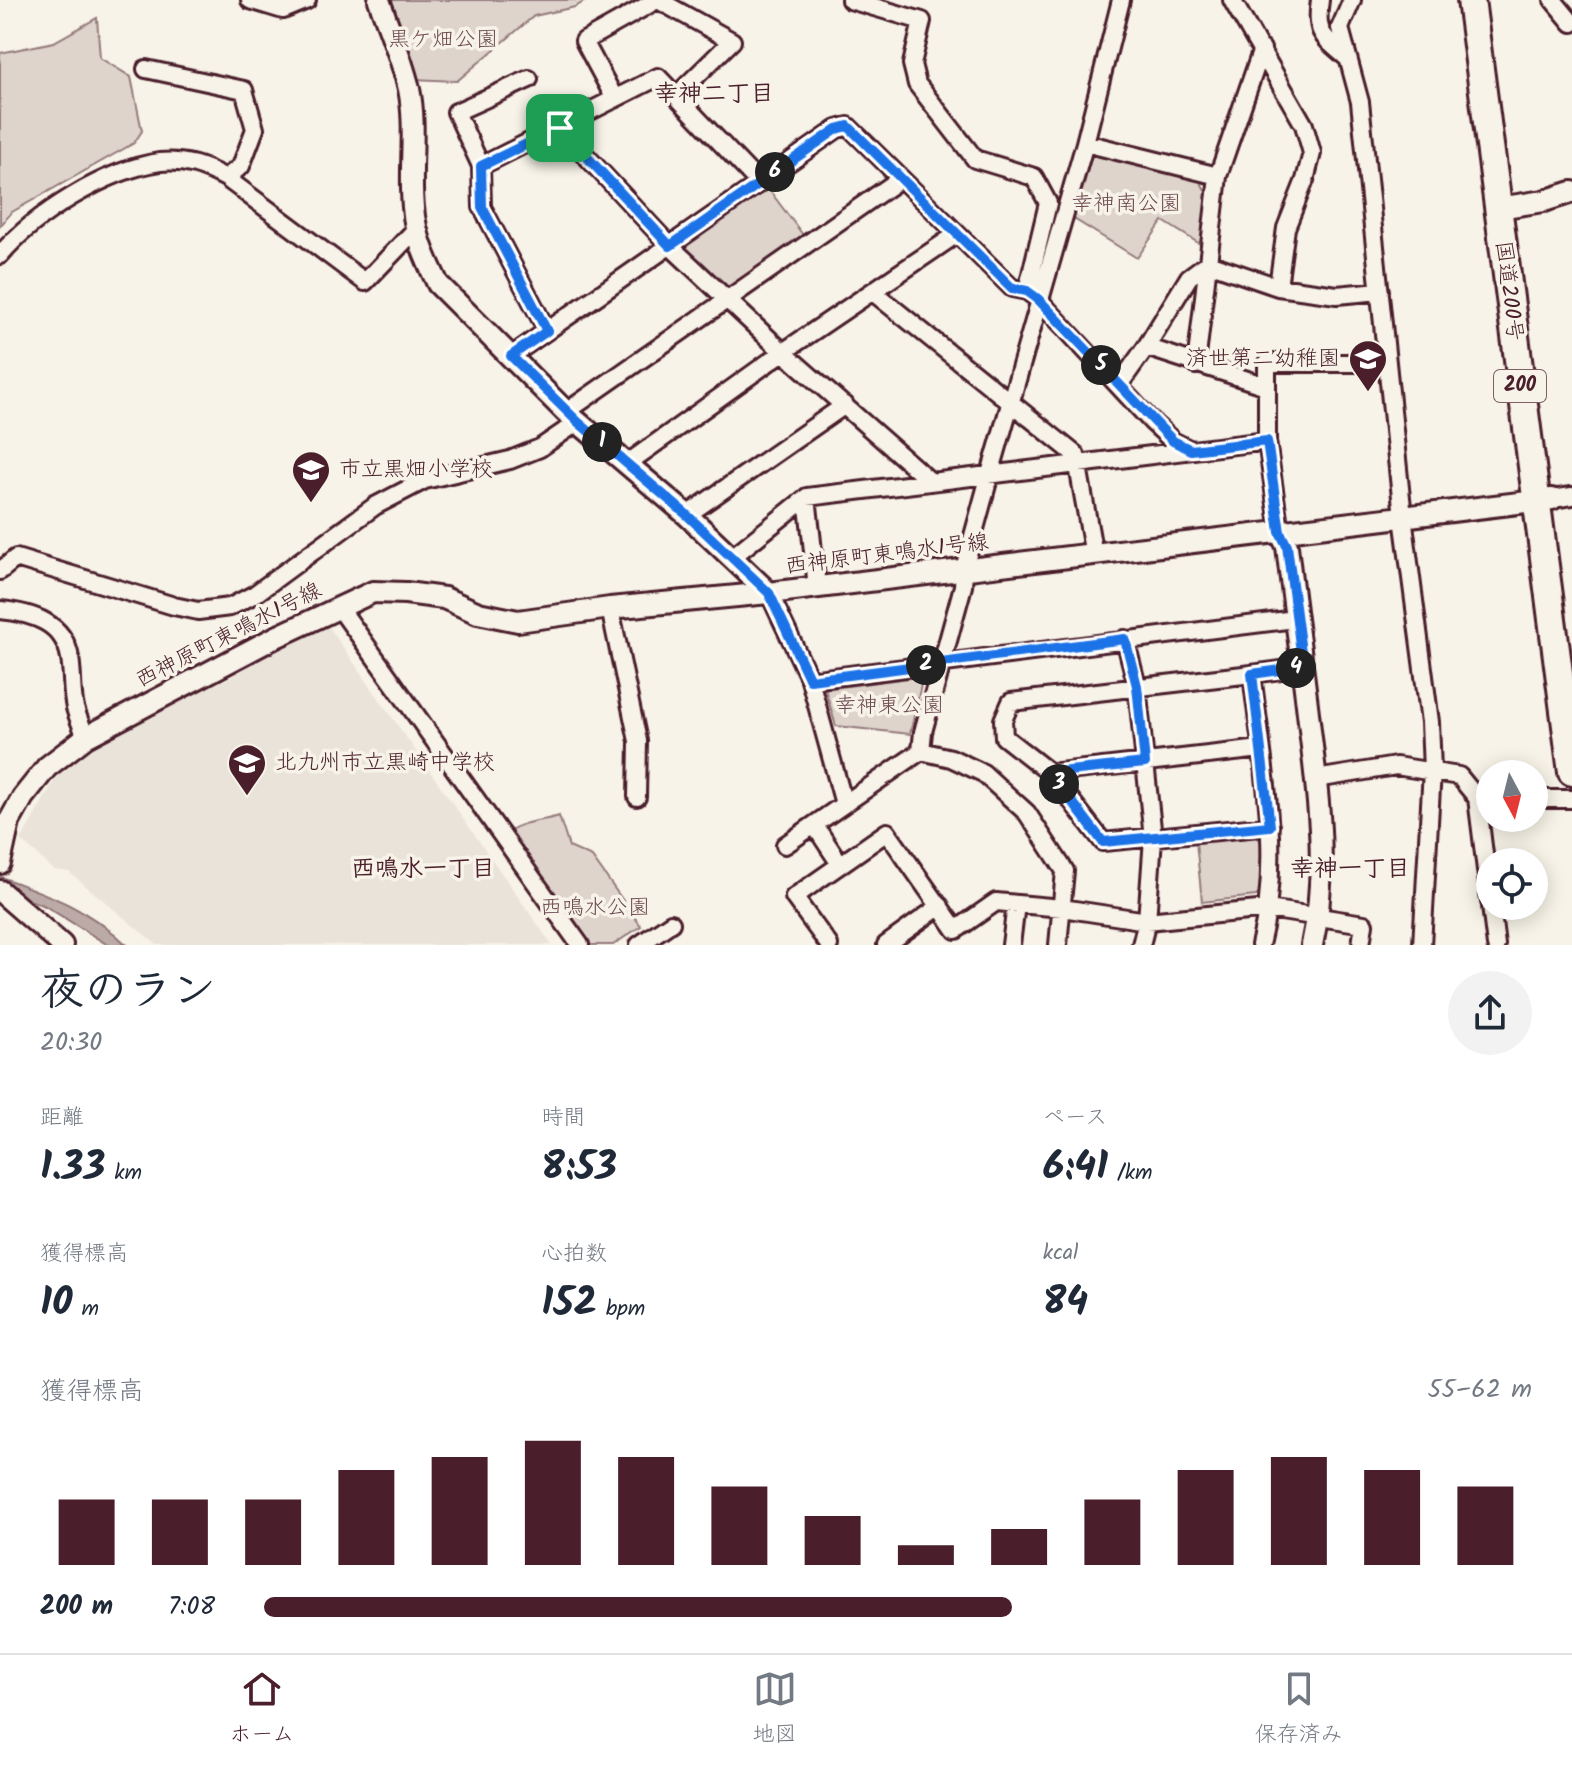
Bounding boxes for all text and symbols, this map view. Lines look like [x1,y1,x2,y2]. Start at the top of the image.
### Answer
park label: 黒ケ畑公園 [388,23,498,58]
district label: 幸神二丁目 [654,75,774,114]
pin [526,94,594,162]
icon: arrive [538,106,582,150]
pin: 6 [755,152,795,192]
text: 6 [769,154,781,189]
park label: 幸神南公園 [1071,187,1181,222]
street label: 国道200号 [1484,239,1532,343]
school or university icon: 済世第二幼稚園 [1347,338,1389,393]
place label: 済世第二幼稚園 [1186,342,1340,377]
pin: 5 [1081,345,1121,385]
text: 5 [1095,347,1107,382]
road number: 200 [1494,370,1546,402]
pin: 1 [582,422,622,462]
text: 1 [599,424,605,459]
school or university icon: 市立黒畑小学校 [290,449,332,504]
place label: 市立黒畑小学校 [339,453,493,488]
street label: 西神原町東鳴水1号線 [783,525,991,585]
street label: 西神原町東鳴水1号線 [130,574,328,698]
pin: 2 [906,645,946,685]
text: 2 [920,647,932,682]
pin: 4 [1276,648,1316,688]
text: 4 [1290,650,1302,685]
park label: 幸神東公園 [834,689,944,724]
school or university icon: 北九州市立黒崎中学校 [226,742,268,797]
place label: 北九州市立黒崎中学校 [275,746,495,781]
north arrow [1476,760,1548,832]
map controls [1476,760,1548,920]
pin: 3 [1039,764,1079,804]
text: 3 [1053,766,1065,801]
button: locate [1476,848,1548,920]
district label: 西鳴水一丁目 [351,850,495,889]
district label: 幸神一丁目 [1290,850,1410,889]
park label: 西鳴水公園 [540,891,650,926]
text: 夜のラン [40,957,216,1027]
button: share [1448,971,1532,1055]
text: 20:30 [40,1022,102,1064]
text: 距離 [40,1101,84,1136]
text: 時間 [541,1101,585,1136]
text: ペース [1043,1101,1107,1136]
text: 1.33 [40,1136,105,1200]
text: 8:53 [541,1136,617,1200]
text: 6:41 [1043,1136,1108,1200]
text: km [105,1156,142,1191]
text: /km [1108,1156,1153,1191]
text: kcal [1043,1236,1078,1271]
text: 獲得標高 [40,1237,128,1272]
text: 心拍数 [541,1237,607,1272]
text: 84 [1043,1271,1088,1335]
text: 10 [40,1272,73,1336]
text: 152 [541,1272,597,1336]
text: m [73,1292,99,1327]
text: bpm [597,1292,645,1327]
text: 55–62 m [1428,1369,1532,1411]
text: 獲得標高 [40,1371,144,1413]
text: 200 m [40,1586,113,1628]
text: 7:08 [168,1586,215,1628]
tab: ホーム [229,1667,294,1753]
tab: 地図 [753,1667,797,1753]
tab: 保存済み [1255,1667,1343,1753]

